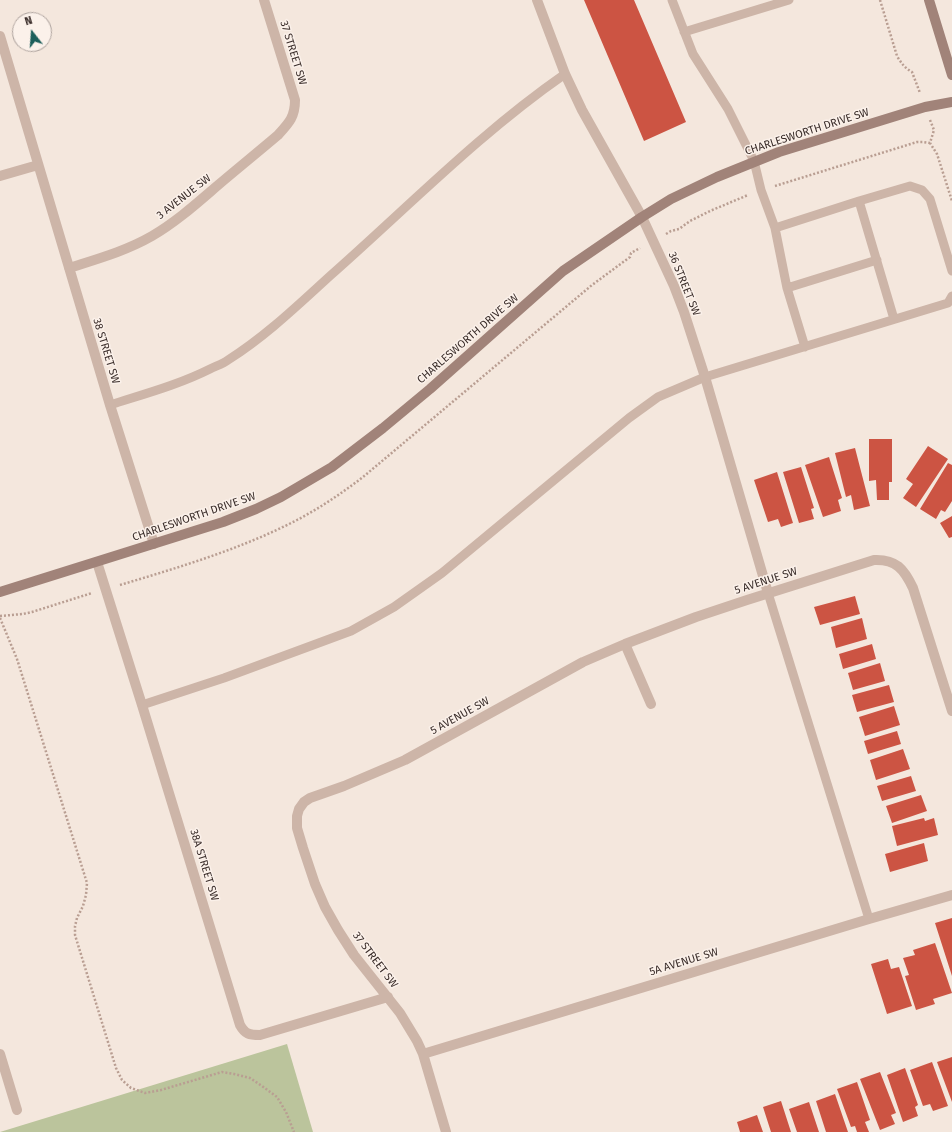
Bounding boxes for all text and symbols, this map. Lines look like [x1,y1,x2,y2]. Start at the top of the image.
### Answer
north arrow [12,12,52,52]
text: N [23,14,34,28]
street label: 37 STREET SW [277,19,309,87]
street label: CHARLESWORTH DRIVE SW [743,106,871,158]
street label: 3 AVENUE SW [154,172,214,222]
street label: 36 STREET SW [665,250,703,318]
street label: CHARLESWORTH DRIVE SW [415,291,521,387]
street label: 38 STREET SW [90,317,122,385]
street label: CHARLESWORTH DRIVE SW [130,490,258,544]
street label: 5 AVENUE SW [733,565,799,597]
street label: 5 AVENUE SW [428,694,492,738]
street label: 38A STREET SW [187,828,221,902]
street label: 37 STREET SW [350,929,400,991]
street label: 5A AVENUE SW [648,945,720,979]

